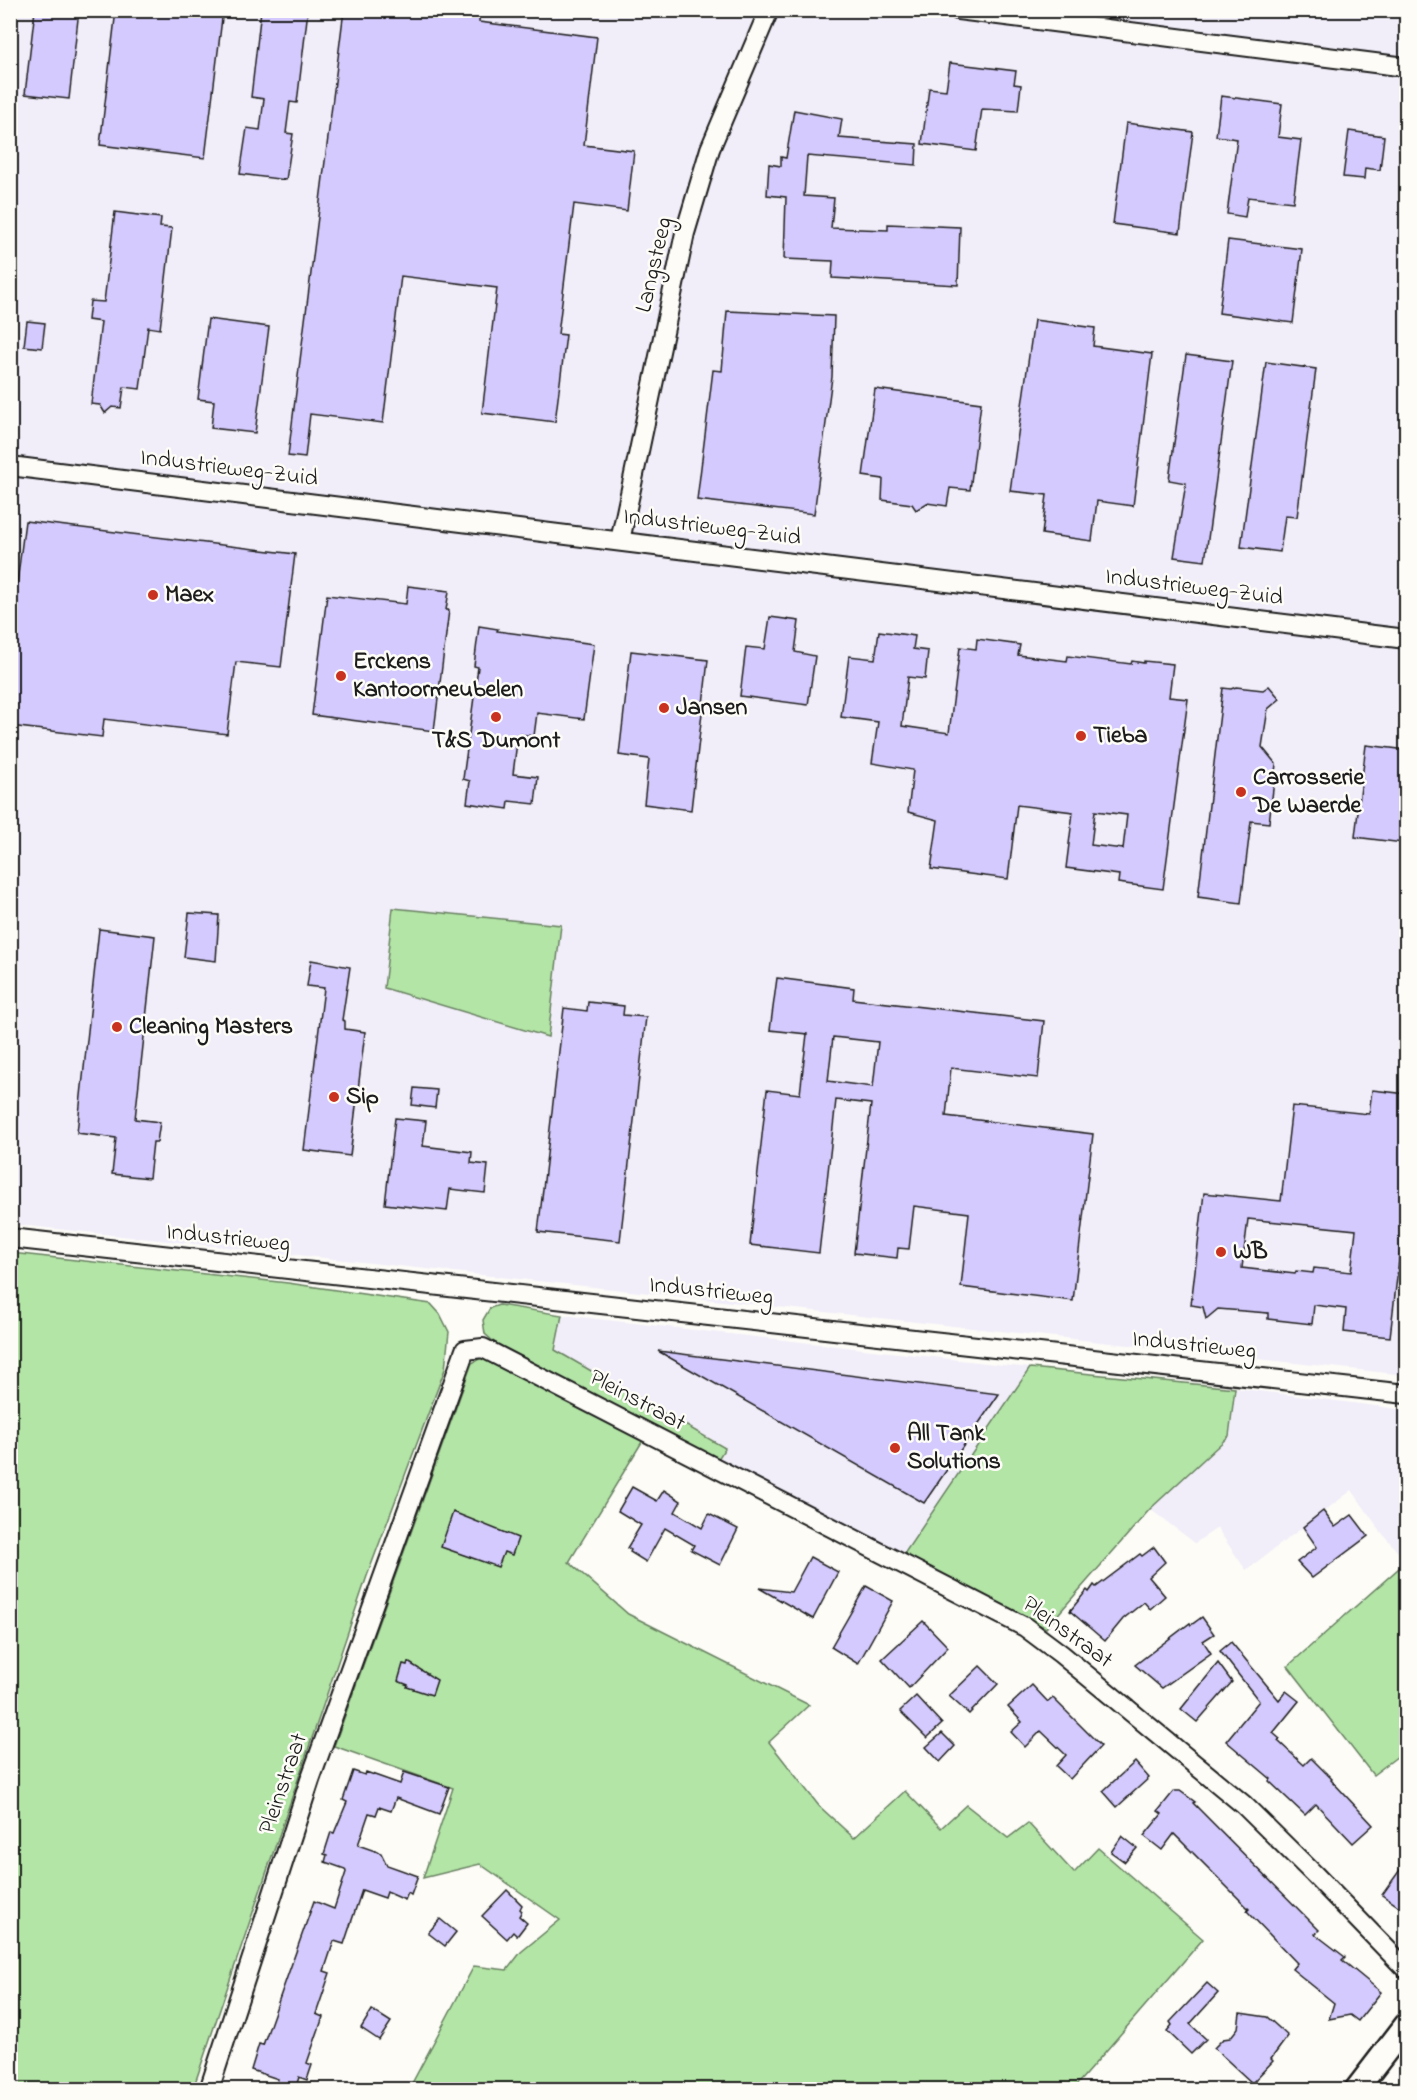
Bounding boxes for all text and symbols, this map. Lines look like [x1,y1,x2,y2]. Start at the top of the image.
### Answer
street label: Langsteeg [627,214,683,316]
street label: Industrieweg-Zuid [138,441,320,497]
street label: Industrieweg-Zuid [621,500,803,556]
street label: Industrieweg-Zuid [1103,560,1285,616]
place label: Maex [165,578,214,613]
marker: Maex [146,588,160,602]
place label: Erckens Kantoormeubelen [353,645,523,708]
marker: Erckens Kantoormeubelen [334,669,348,683]
place label: Jansen [676,691,747,726]
marker: Jansen [657,701,671,715]
marker: T&S Dumont [489,710,503,724]
place label: Tieba [1093,719,1147,754]
place label: T&S Dumont [432,724,561,759]
marker: Tieba [1074,729,1088,743]
place label: Carrosserie De Waerde [1252,761,1365,824]
marker: Carrosserie De Waerde [1234,785,1248,799]
place label: Cleaning Masters [129,1010,293,1046]
marker: Cleaning Masters [110,1020,124,1034]
place label: Sip [346,1080,379,1115]
marker: Sip [327,1090,341,1104]
street label: Industrieweg [164,1215,292,1263]
place label: WB [1233,1235,1268,1270]
marker: WB [1214,1245,1228,1259]
street label: Industrieweg [647,1268,775,1316]
street label: Industrieweg [1130,1322,1258,1370]
street label: Pleinstraat [582,1361,692,1441]
place label: All Tank Solutions [907,1417,1001,1480]
marker: All Tank Solutions [888,1441,902,1455]
street label: Pleinstraat [1014,1588,1120,1678]
street label: Pleinstraat [250,1729,318,1839]

